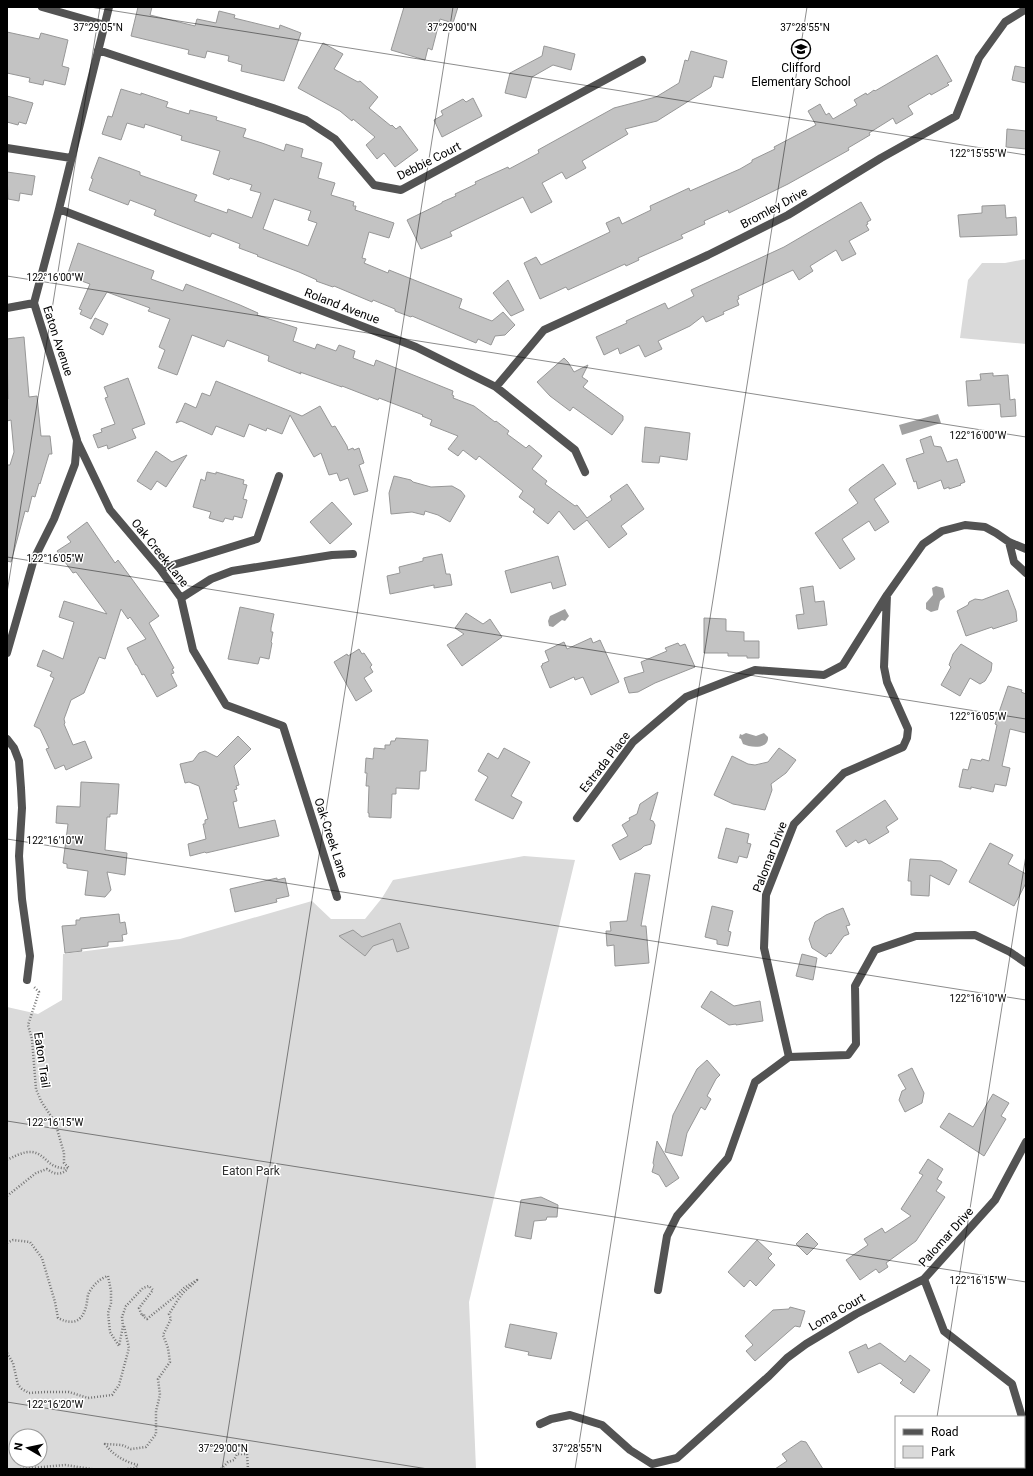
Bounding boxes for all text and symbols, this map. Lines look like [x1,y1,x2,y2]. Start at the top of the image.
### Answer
text: 37°29'05"N [73,22,123,33]
text: 37°29'00"N [427,22,477,33]
text: 37°28'55"N [780,22,830,33]
school or university icon: Clifford Elementary School [790,38,812,60]
place label: Clifford Elementary School [751,61,851,89]
street label: Debbie Court [395,139,463,183]
text: 122°15'55"W [950,148,1007,159]
street label: Bromley Drive [738,185,810,231]
text: 122°16'00"W [27,272,84,283]
street label: Roland Avenue [302,285,382,327]
street label: Eaton Avenue [40,304,76,378]
text: 122°16'00"W [950,430,1007,441]
street label: Oak Creek Lane [128,516,192,590]
text: 122°16'05"W [27,553,84,564]
text: 122°16'05"W [950,711,1007,722]
street label: Estrada Place [577,729,633,795]
street label: Oak Creek Lane [311,796,351,880]
street label: Palomar Drive [750,820,790,894]
text: 122°16'10"W [27,835,84,846]
text: 122°16'10"W [950,993,1007,1004]
street label: Eaton Trail [31,1031,53,1089]
text: 122°16'15"W [27,1117,84,1128]
park label: Eaton Park [222,1164,281,1178]
street label: Palomar Drive [916,1205,976,1269]
text: 122°16'15"W [950,1275,1007,1286]
street label: Loma Court [806,1290,868,1334]
text: 122°16'20"W [27,1399,84,1410]
legend [895,1416,1025,1468]
text: Road [931,1425,959,1439]
north arrow [8,1428,48,1468]
text: N [12,1441,26,1451]
text: 37°29'00"N [198,1443,248,1454]
text: 37°28'55"N [552,1443,602,1454]
text: Park [931,1445,956,1459]

